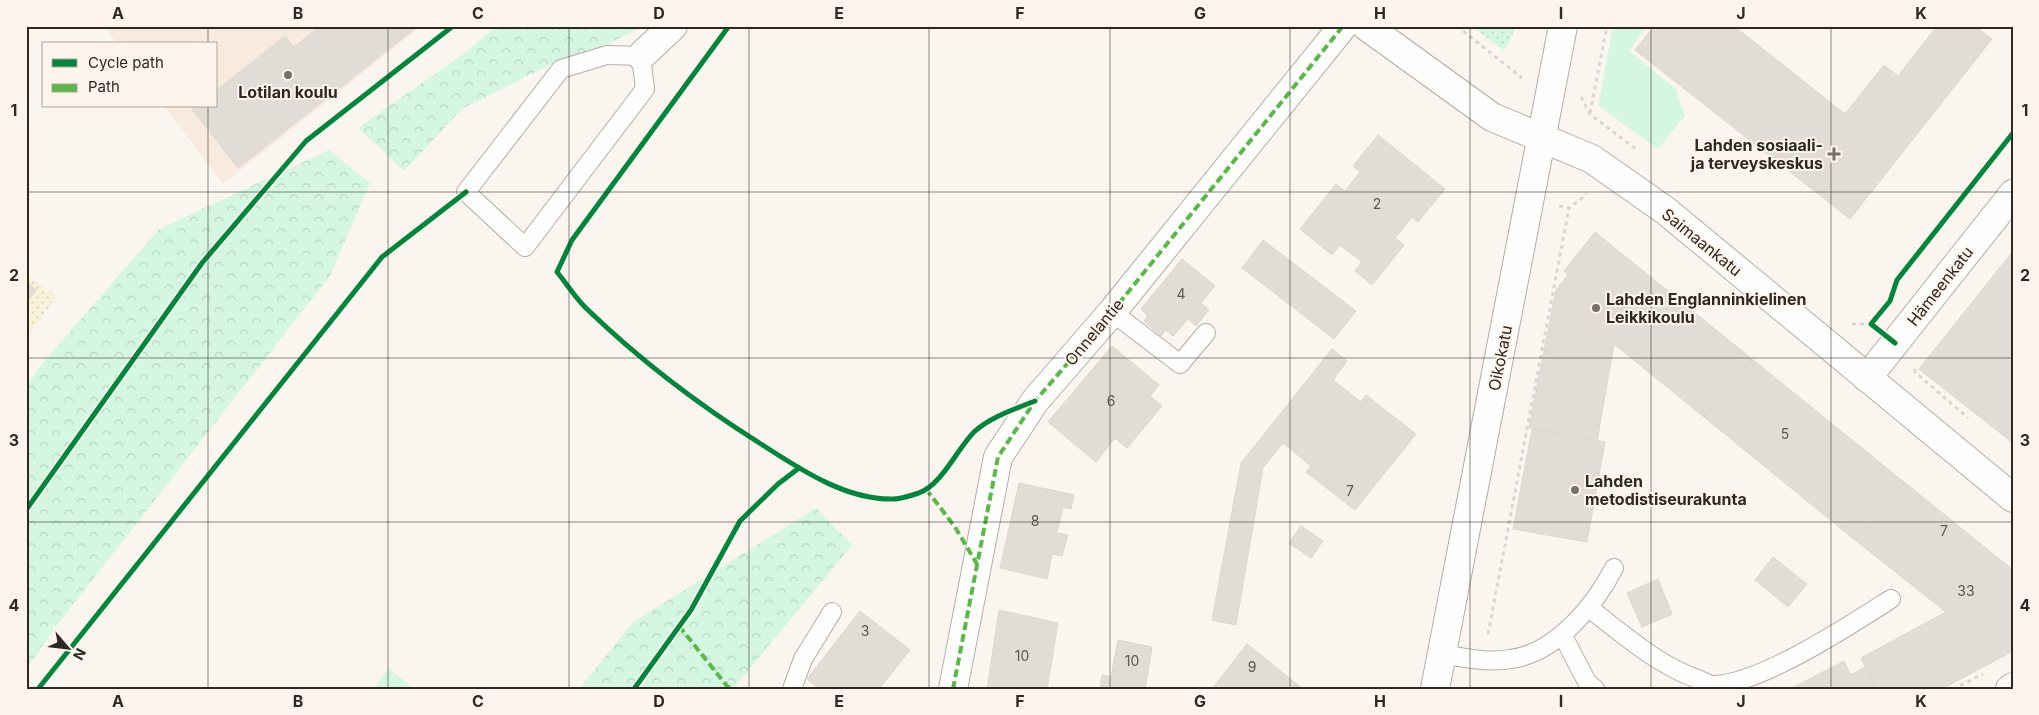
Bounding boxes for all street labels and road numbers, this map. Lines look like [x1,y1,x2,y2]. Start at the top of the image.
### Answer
street label: Saimaankatu [1658,204,1746,280]
street label: Hämeenkatu [1903,242,1977,330]
street label: Onnelantie [1060,294,1128,370]
street label: Oikokatu [1484,323,1516,393]

